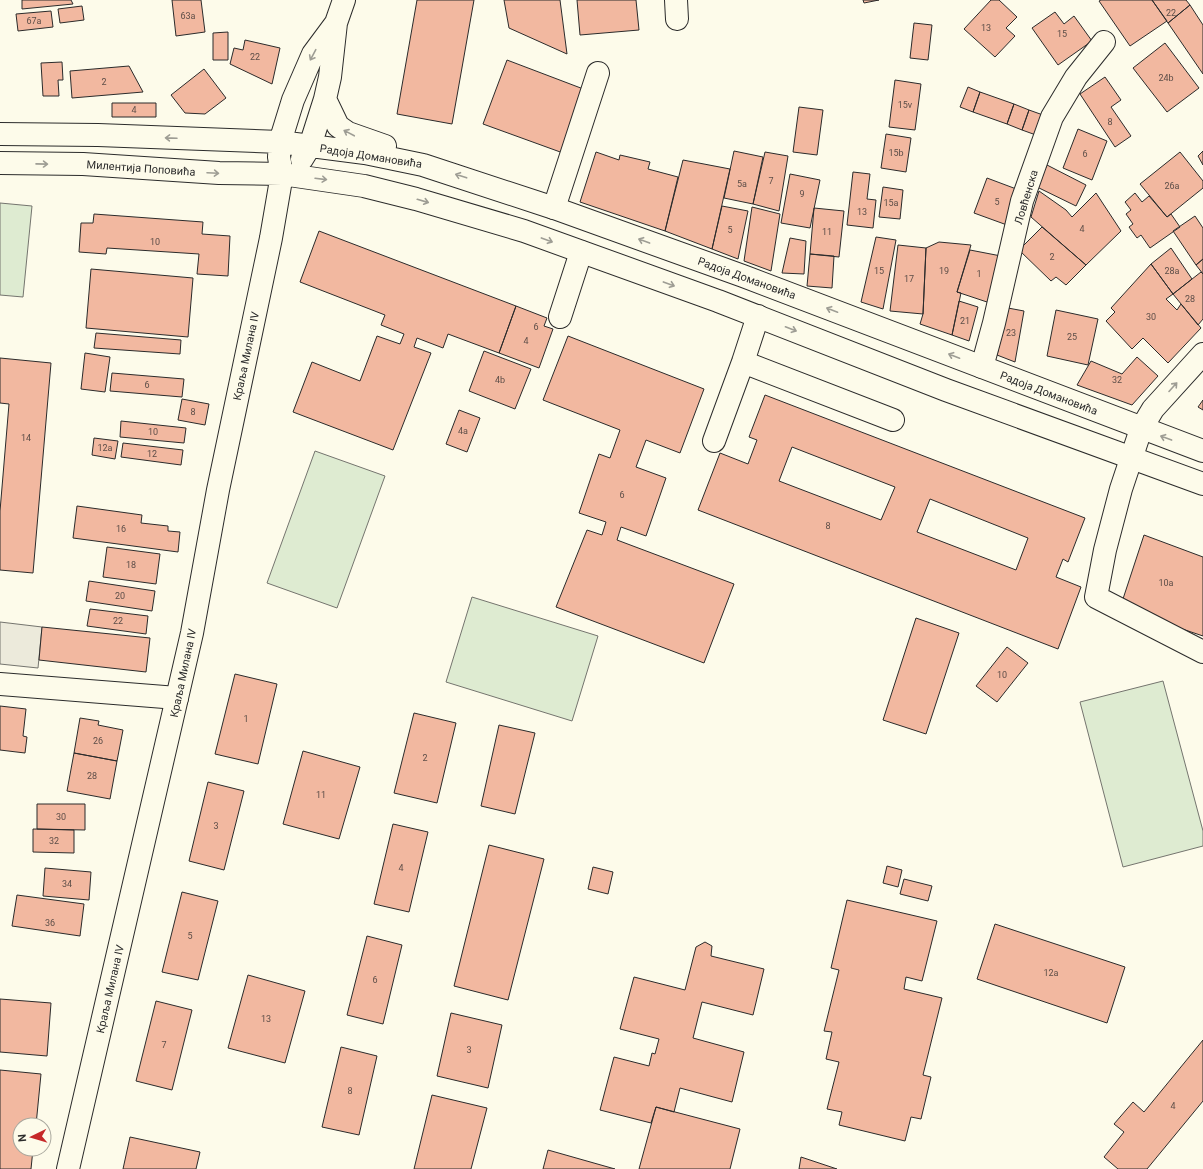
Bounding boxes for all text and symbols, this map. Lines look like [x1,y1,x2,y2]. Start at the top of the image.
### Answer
house number: 22 [1166,8,1176,18]
house number: 63a [180,11,196,21]
house number: 67a [26,16,42,26]
house number: 13 [981,23,991,33]
house number: 15 [1057,29,1067,39]
one-way arrow [309,49,317,61]
house number: 22 [250,52,260,62]
house number: 24b [1158,73,1174,83]
house number: 2 [101,77,107,87]
house number: 15v [898,100,913,110]
house number: 4 [131,105,137,115]
house number: 8 [1107,117,1113,127]
one-way arrow [344,129,356,136]
one-way arrow [165,134,178,142]
street label: Радоја Домановића [319,142,423,171]
house number: 15b [888,148,904,158]
house number: 6 [1082,149,1088,159]
street label: Милентија Поповића [86,158,196,179]
one-way arrow [35,160,48,168]
street label: Ловћенска [1012,168,1041,226]
one-way arrow [206,169,219,176]
one-way arrow [455,172,468,179]
one-way arrow [314,176,327,183]
house number: 7 [768,176,774,186]
house number: 5a [737,179,747,189]
house number: 26a [1164,181,1180,191]
house number: 9 [799,189,805,199]
house number: 5 [994,197,1000,207]
one-way arrow [416,198,429,205]
house number: 15a [883,198,899,208]
house number: 13 [857,207,867,217]
house number: 4 [1079,224,1085,234]
house number: 5 [727,225,733,235]
house number: 11 [822,227,832,237]
one-way arrow [639,236,651,244]
house number: 10 [150,237,160,247]
one-way arrow [540,237,553,244]
house number: 2 [1049,252,1055,262]
street label: Радоја Домановића [696,255,798,302]
house number: 15 [874,266,884,276]
house number: 19 [939,266,949,276]
house number: 28a [1164,266,1180,276]
house number: 1 [976,269,982,279]
house number: 17 [904,274,914,284]
one-way arrow [663,280,675,288]
house number: 28 [1185,294,1195,304]
one-way arrow [826,306,838,314]
street label: Краља Милана IV [231,310,262,402]
house number: 30 [1146,312,1156,322]
house number: 21 [960,316,970,326]
house number: 6 [533,322,539,332]
one-way arrow [785,326,797,333]
house number: 23 [1006,328,1016,338]
house number: 25 [1067,332,1077,342]
house number: 4 [523,336,529,346]
one-way arrow [948,352,960,360]
street label: Радоја Домановића [998,369,1099,418]
house number: 4b [495,375,505,385]
house number: 32 [1112,375,1122,385]
house number: 6 [144,380,150,390]
one-way arrow [1169,382,1178,392]
house number: 8 [190,407,196,417]
house number: 4a [458,426,468,436]
house number: 10 [148,427,158,437]
house number: 14 [21,433,31,443]
one-way arrow [1160,434,1173,441]
house number: 12a [97,443,113,453]
house number: 12 [147,449,157,459]
house number: 6 [619,490,625,500]
house number: 8 [825,521,831,531]
house number: 16 [116,524,126,534]
house number: 18 [126,560,136,570]
house number: 10a [1158,578,1174,588]
house number: 20 [115,591,125,601]
house number: 22 [113,616,123,626]
street label: Краља Милана IV [168,627,199,719]
house number: 10 [997,670,1007,680]
house number: 1 [243,714,249,724]
house number: 26 [93,736,103,746]
house number: 2 [422,753,428,763]
house number: 28 [87,771,97,781]
house number: 11 [316,790,326,800]
house number: 30 [56,812,66,822]
house number: 3 [213,821,219,831]
house number: 32 [49,836,59,846]
house number: 4 [398,863,404,873]
house number: 34 [62,879,72,889]
house number: 36 [45,918,55,928]
house number: 5 [187,931,193,941]
street label: Краља Милана IV [94,944,127,1035]
house number: 12a [1043,968,1059,978]
house number: 6 [372,975,378,985]
house number: 13 [261,1014,271,1024]
house number: 7 [161,1040,167,1050]
house number: 3 [466,1045,472,1055]
house number: 8 [347,1086,353,1096]
house number: 4 [1170,1101,1176,1111]
north arrow [12,1117,52,1157]
text: N [16,1133,29,1142]

